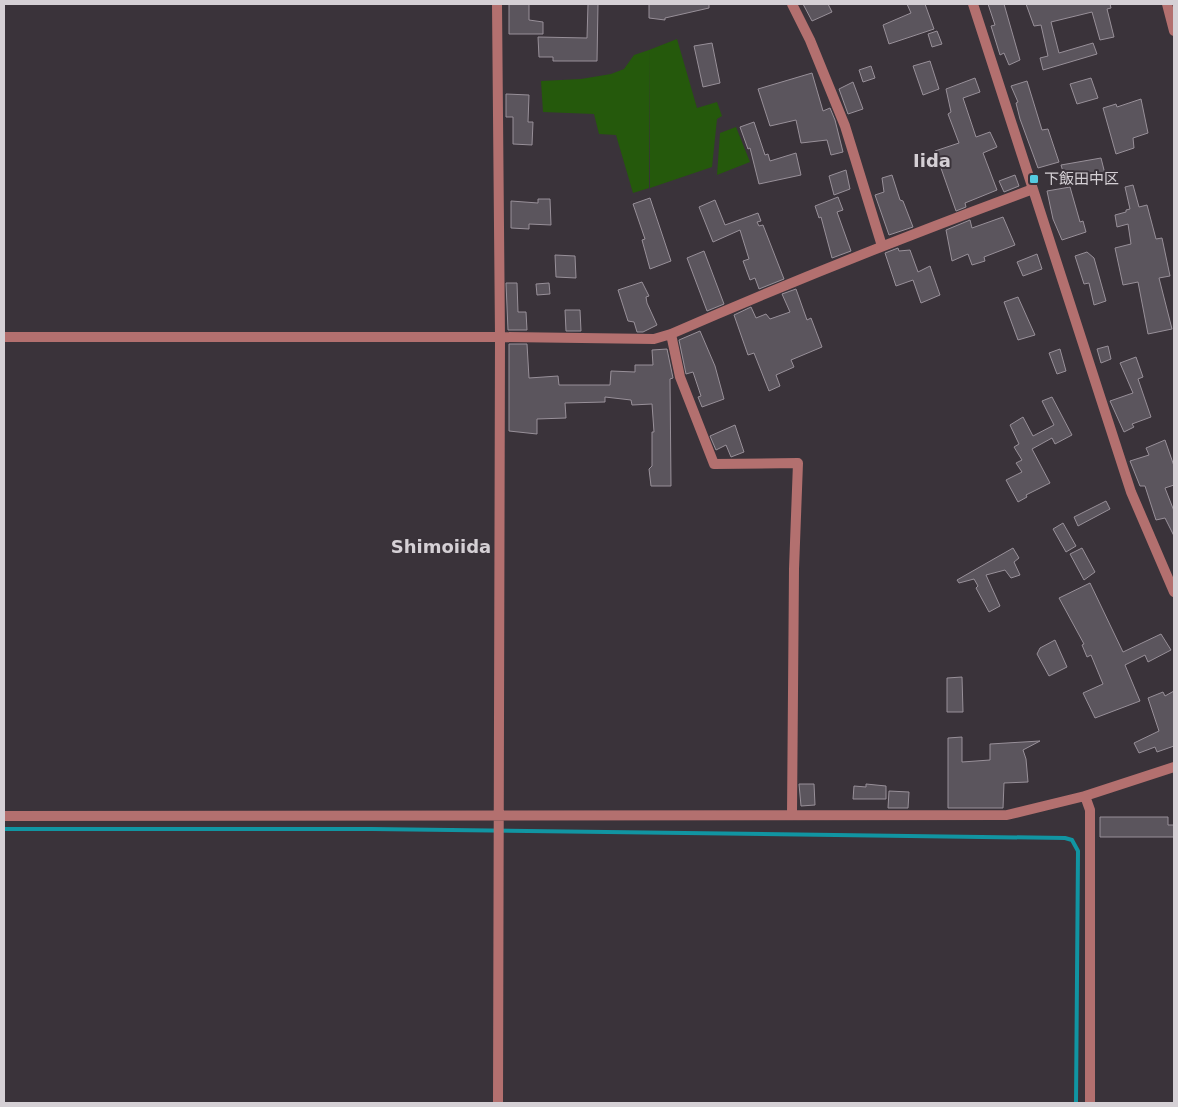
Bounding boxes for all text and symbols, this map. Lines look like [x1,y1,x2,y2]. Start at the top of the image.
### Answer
district label: Iida [913,150,951,171]
place label: 下飯田中区 [1044,170,1119,188]
marker: 下飯田中区 [1028,173,1040,185]
district label: Shimoiida [391,536,491,557]

